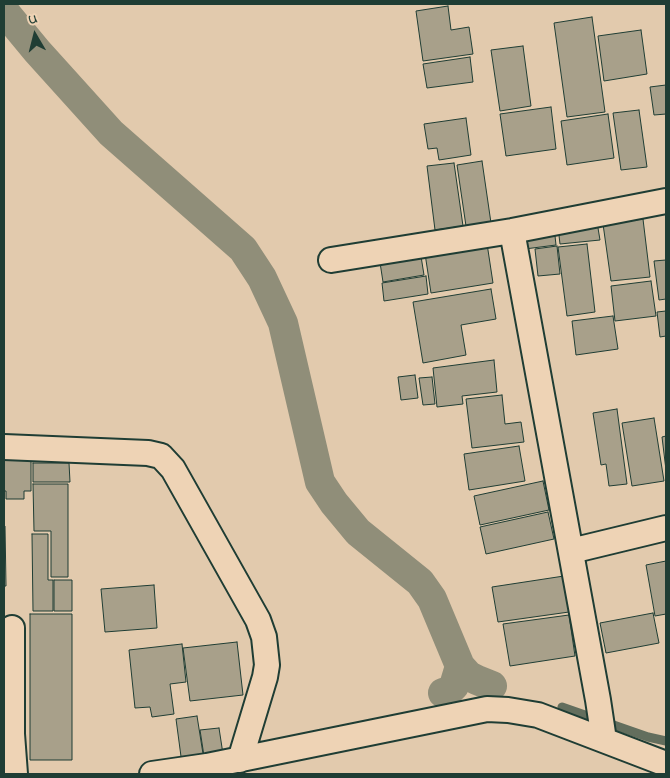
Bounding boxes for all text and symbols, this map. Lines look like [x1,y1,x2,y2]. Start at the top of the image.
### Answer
text: U [27,9,39,31]
north arrow [10,10,60,60]

